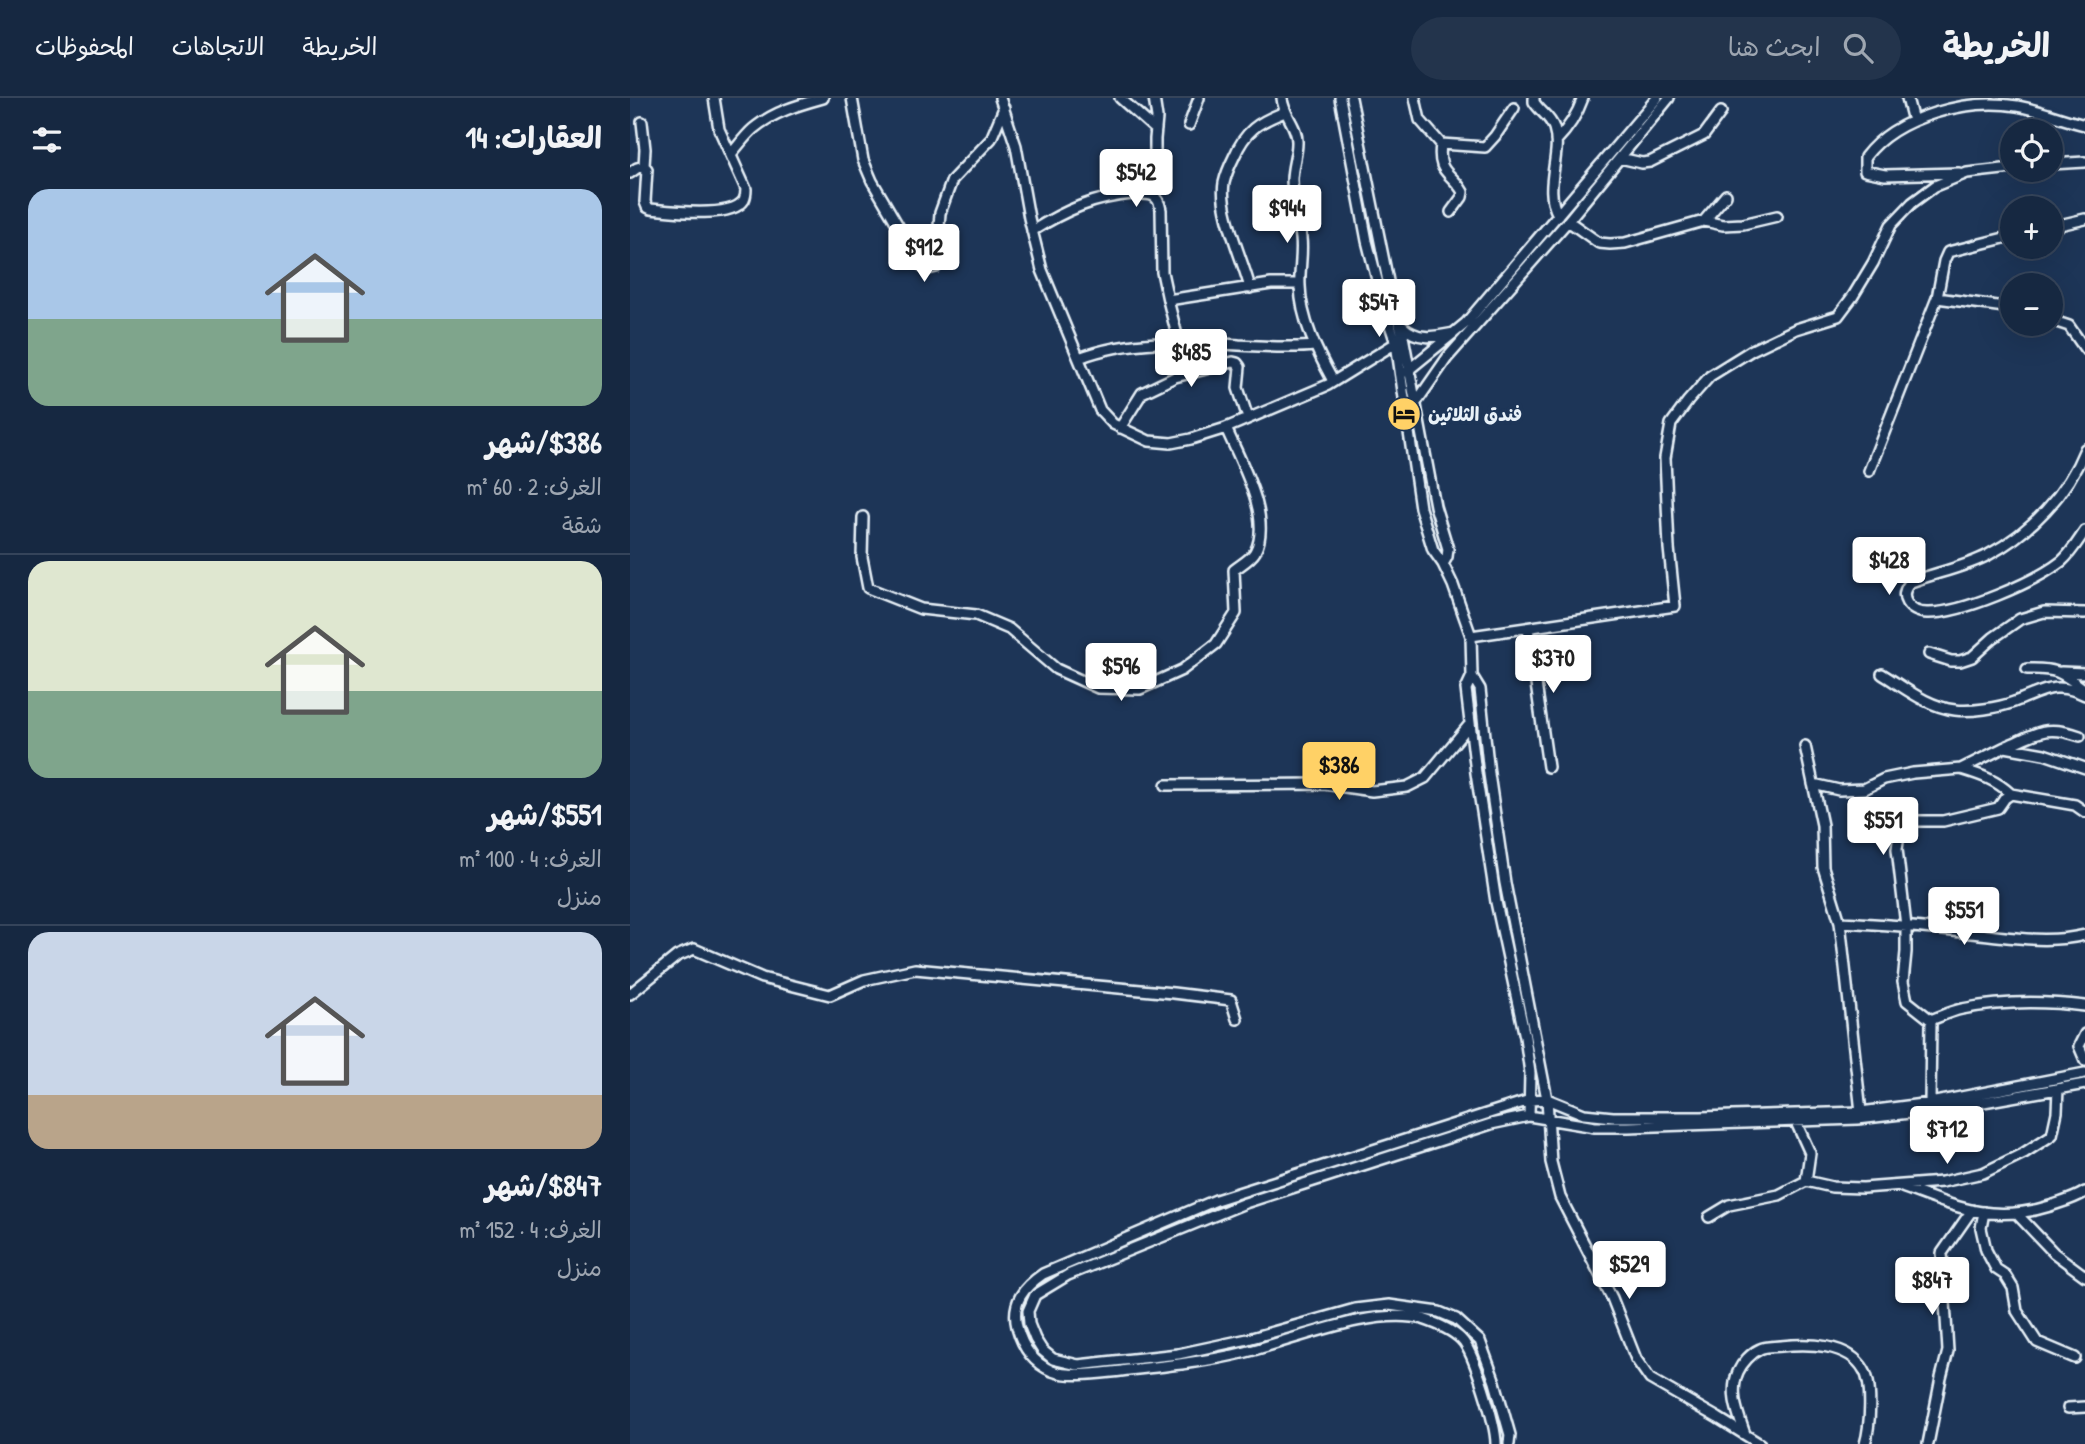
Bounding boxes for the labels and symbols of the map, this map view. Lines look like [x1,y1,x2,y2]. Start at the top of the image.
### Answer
pin: $542 [1095,150,1177,209]
pin: $944 [1246,186,1328,245]
pin: $912 [883,225,965,284]
pin: $547 [1338,280,1420,339]
pin: $485 [1150,330,1232,389]
hotel icon: فندق الثلاثين [1385,395,1423,433]
place label: فندق الثلاثين [1428,401,1522,427]
pin: $428 [1848,538,1930,597]
pin: $370 [1512,636,1594,695]
pin: $596 [1080,644,1162,703]
pin: $386 [1298,742,1380,802]
pin: $551 [1842,798,1924,857]
pin: $551 [1923,888,2005,947]
pin: $712 [1906,1107,1988,1166]
pin: $529 [1588,1242,1670,1301]
pin: $847 [1891,1258,1973,1317]

